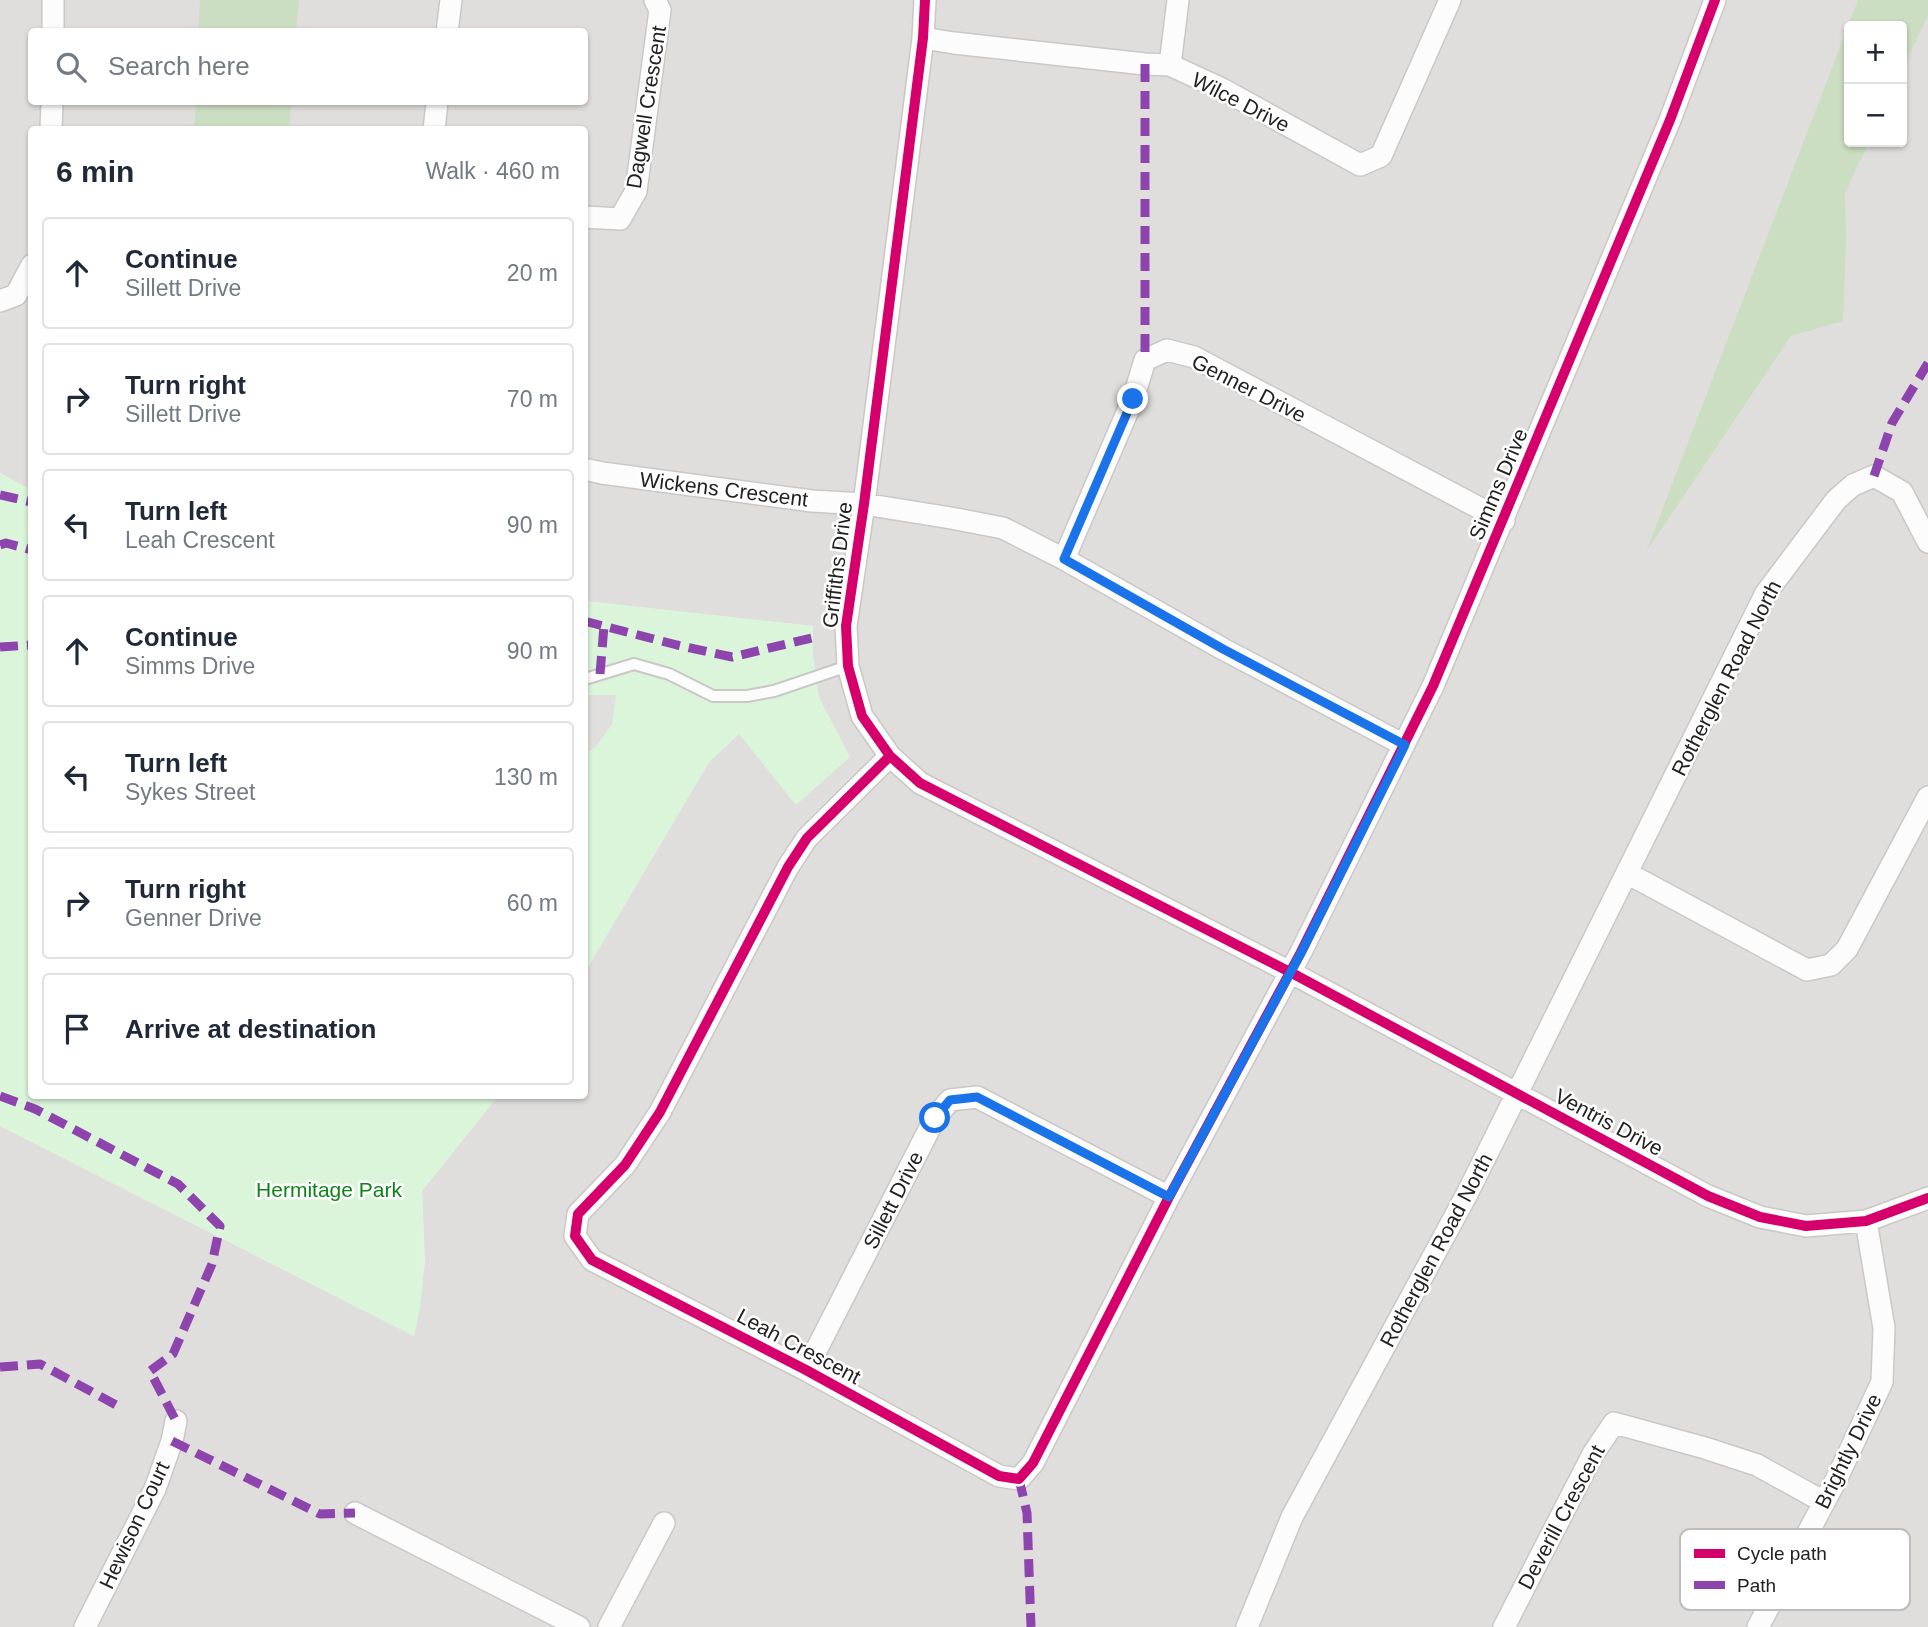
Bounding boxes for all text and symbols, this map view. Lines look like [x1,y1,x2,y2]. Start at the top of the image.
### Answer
map controls [1844,21,1907,147]
button: + [1844,21,1907,84]
street label: Dagwell Crescent [622,24,670,190]
search box [28,28,588,105]
icon: search [52,48,90,86]
text: Search here [108,51,250,81]
street label: Wilce Drive [1188,68,1294,136]
button: − [1844,84,1907,147]
text: 6 min [56,155,134,188]
text: Walk · 460 m [425,158,560,184]
text: Continue [125,244,238,274]
icon: ahead [58,254,96,292]
text: 20 m [507,260,558,286]
text: Sillett Drive [125,275,241,301]
street label: Genner Drive [1188,349,1310,427]
text: Turn right [125,370,246,400]
icon: right [58,380,96,418]
route end [1117,383,1148,414]
text: 70 m [507,386,558,412]
text: Sillett Drive [125,401,241,427]
street label: Simms Drive [1464,425,1532,543]
street label: Wickens Crescent [639,467,810,511]
text: Turn left [125,496,227,526]
street label: Griffiths Drive [818,501,856,629]
icon: left [58,506,96,544]
text: 90 m [507,512,558,538]
text: Leah Crescent [125,527,275,553]
street label: Rotherglen Road North [1667,577,1785,779]
text: Continue [125,622,238,652]
icon: ahead [58,632,96,670]
text: 90 m [507,638,558,664]
text: Simms Drive [125,653,255,679]
text: Turn left [125,748,227,778]
icon: left [58,758,96,796]
text: 130 m [494,764,558,790]
text: Sykes Street [125,779,255,805]
text: Turn right [125,874,246,904]
icon: right [58,884,96,922]
text: 60 m [507,890,558,916]
text: Genner Drive [125,905,262,931]
icon: arrive [58,1010,96,1048]
text: Arrive at destination [125,1014,376,1044]
street label: Ventris Drive [1551,1084,1667,1160]
route start [919,1102,950,1133]
street label: Sillett Drive [859,1147,927,1253]
street label: Rotherglen Road North [1375,1149,1497,1351]
park label: Hermitage Park [256,1178,402,1201]
street label: Leah Crescent [733,1304,865,1388]
street label: Brightly Drive [1810,1390,1886,1512]
street label: Deverill Crescent [1513,1441,1609,1593]
street label: Hewison Court [94,1458,174,1592]
legend [1680,1529,1910,1610]
text: Cycle path [1737,1543,1827,1564]
text: Path [1737,1575,1776,1596]

